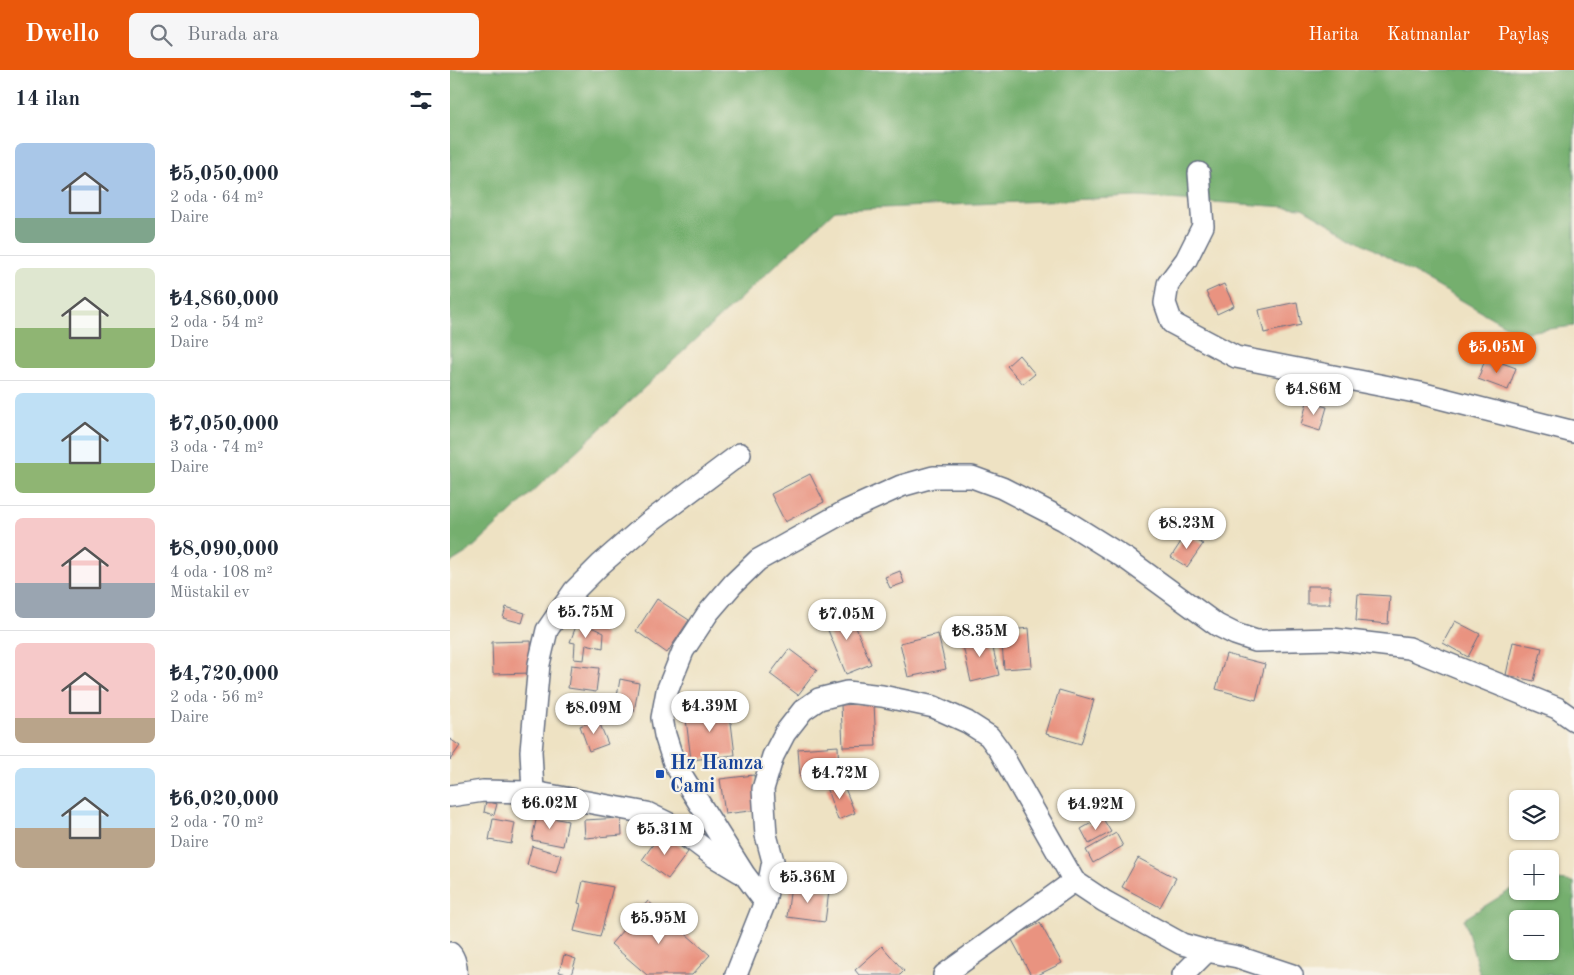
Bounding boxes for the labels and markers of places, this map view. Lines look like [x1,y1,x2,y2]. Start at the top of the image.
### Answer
pin: ₺5.05M [1456,332,1538,374]
pin: ₺4.86M [1273,374,1355,416]
pin: ₺8.23M [1146,508,1228,550]
pin: ₺5.75M [545,596,627,639]
pin: ₺7.05M [806,598,888,641]
pin: ₺8.35M [939,616,1021,658]
pin: ₺4.39M [669,690,751,733]
pin: ₺8.09M [553,692,635,735]
place label: Hz Hamza Cami [670,754,763,797]
pin: ₺4.72M [799,758,881,800]
marker: Hz Hamza Cami [654,768,666,780]
pin: ₺6.02M [509,788,591,830]
pin: ₺4.92M [1055,788,1137,831]
pin: ₺5.31M [624,814,706,856]
pin: ₺5.36M [767,862,849,904]
pin: ₺5.95M [618,902,700,945]

